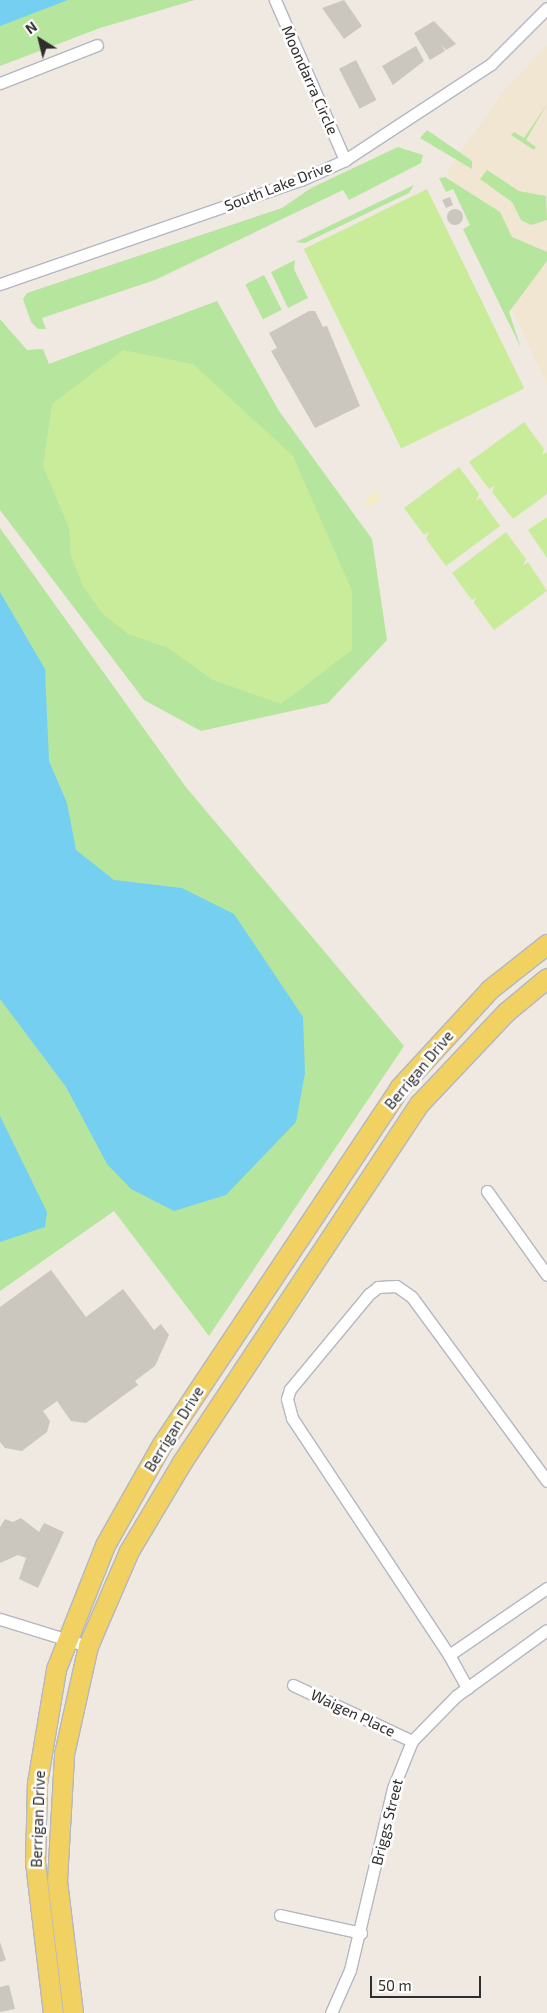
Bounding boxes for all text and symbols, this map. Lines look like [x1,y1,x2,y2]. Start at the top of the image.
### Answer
north arrow [15,15,65,65]
text: N [22,18,40,37]
street label: Moondarra Circle [278,23,342,137]
street label: South Lake Drive [222,157,334,215]
street label: Berrigan Drive [381,1027,457,1113]
street label: Berrigan Drive [141,1383,207,1475]
street label: Waigen Place [308,1686,398,1740]
street label: Berrigan Drive [27,1770,49,1868]
street label: Briggs Street [368,1777,406,1867]
scale bar [372,1966,483,1998]
text: 50 m [378,1976,412,1994]

